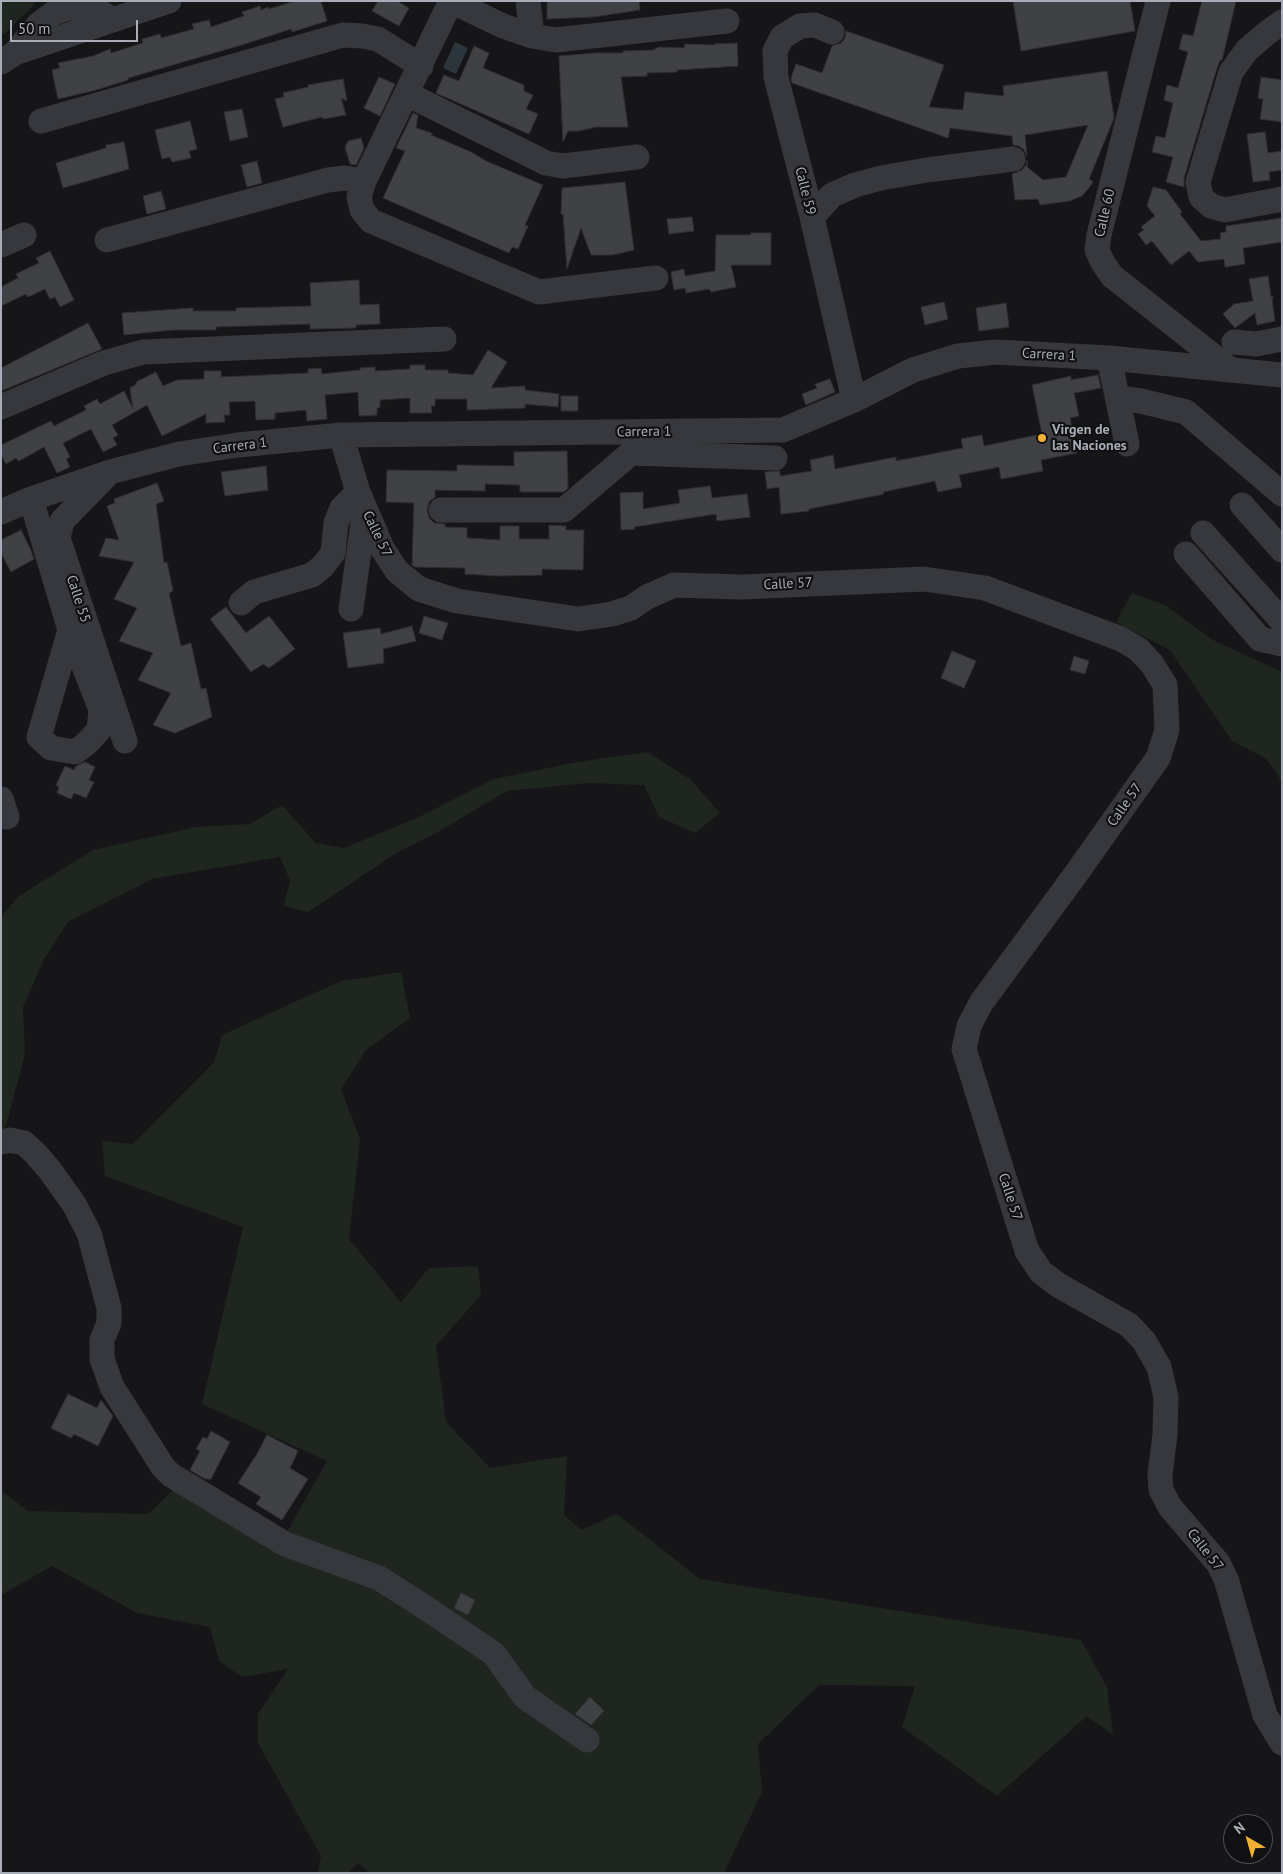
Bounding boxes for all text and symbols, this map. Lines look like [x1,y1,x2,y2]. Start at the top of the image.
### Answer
scale bar [12,10,140,42]
text: 50 m [18,19,51,38]
street label: Calle 59 [791,165,819,217]
street label: Calle 60 [1091,187,1119,239]
street label: Carrera 1 [1021,345,1077,365]
place label: Virgen de las Naciones [1052,422,1127,454]
street label: Carrera 1 [617,423,671,441]
marker: Virgen de las Naciones [1036,432,1048,444]
street label: Carrera 1 [212,434,268,458]
street label: Calle 57 [359,508,395,560]
street label: Calle 55 [62,573,94,625]
street label: Calle 57 [763,574,813,594]
street label: Calle 57 [1104,780,1146,830]
street label: Calle 57 [994,1171,1026,1223]
street label: Calle 57 [1183,1526,1227,1574]
north arrow [1223,1814,1273,1864]
text: N [1230,1818,1249,1838]

